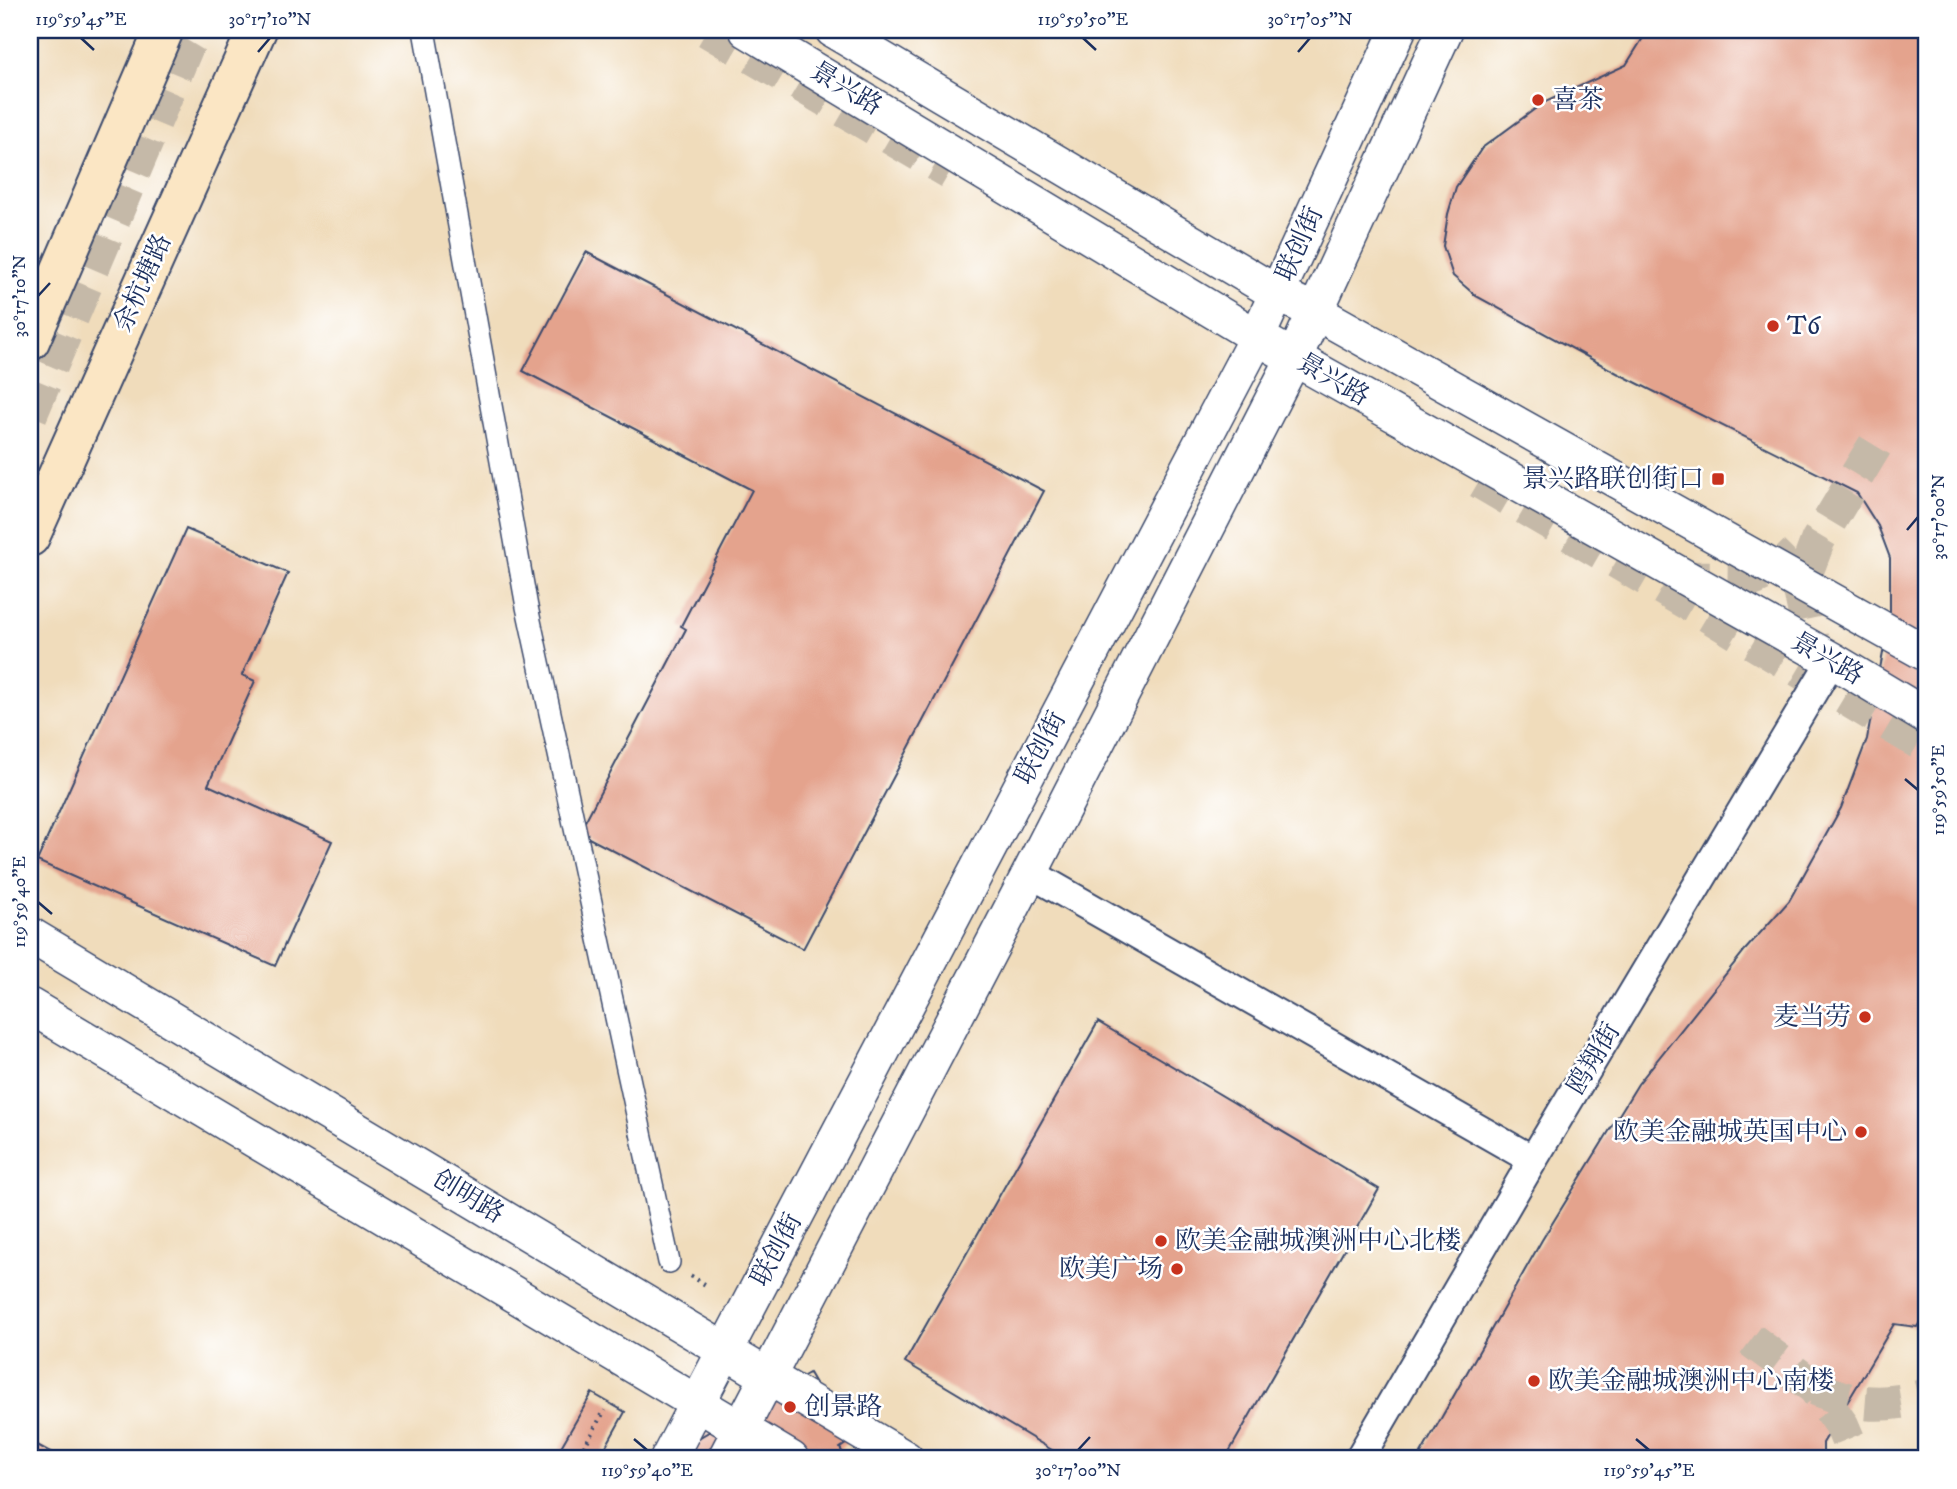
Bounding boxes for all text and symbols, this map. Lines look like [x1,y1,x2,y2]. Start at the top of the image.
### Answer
text: 119°59'45"E [35,9,127,31]
text: 30°17'10"N [229,9,312,31]
text: 119°59'50"E [1038,9,1129,31]
text: 30°17'05"N [1267,9,1353,31]
street label: 景兴路 [804,55,888,123]
place label: 喜茶 [1552,84,1604,117]
marker: 喜茶 [1530,92,1546,108]
street label: 联创街 [1269,202,1331,286]
street label: 余杭塘路 [107,229,179,337]
text: 30°17'10"N [9,254,31,337]
place label: T6 [1787,310,1822,343]
marker: T6 [1765,318,1781,334]
street label: 景兴路 [1291,346,1375,414]
place label: 景兴路联创街口 [1522,463,1704,496]
marker: 景兴路联创街口 [1710,471,1726,487]
text: 30°17'00"N [1928,474,1950,560]
street label: 景兴路 [1785,625,1869,693]
street label: 联创街 [1008,706,1074,790]
text: 119°59'50"E [1928,744,1950,835]
text: 119°59'40"E [9,856,31,948]
place label: 麦当劳 [1773,1001,1851,1034]
marker: 麦当劳 [1857,1009,1873,1025]
street label: 鸥翔街 [1560,1017,1628,1101]
place label: 欧美金融城英国中心 [1613,1116,1847,1149]
marker: 欧美金融城英国中心 [1853,1124,1869,1140]
street label: 创明路 [426,1163,510,1231]
street label: 联创街 [744,1208,810,1292]
place label: 欧美金融城澳洲中心北楼 [1175,1225,1461,1258]
marker: 欧美金融城澳洲中心北楼 [1153,1233,1169,1249]
place label: 欧美广场 [1059,1253,1163,1286]
marker: 欧美广场 [1169,1261,1185,1277]
place label: 欧美金融城澳洲中心南楼 [1548,1365,1834,1398]
marker: 欧美金融城澳洲中心南楼 [1526,1373,1542,1389]
place label: 创景路 [804,1391,882,1424]
marker: 创景路 [782,1399,798,1415]
text: 119°59'40"E [601,1460,693,1482]
text: 30°17'00"N [1035,1460,1121,1482]
text: 119°59'45"E [1603,1460,1695,1482]

